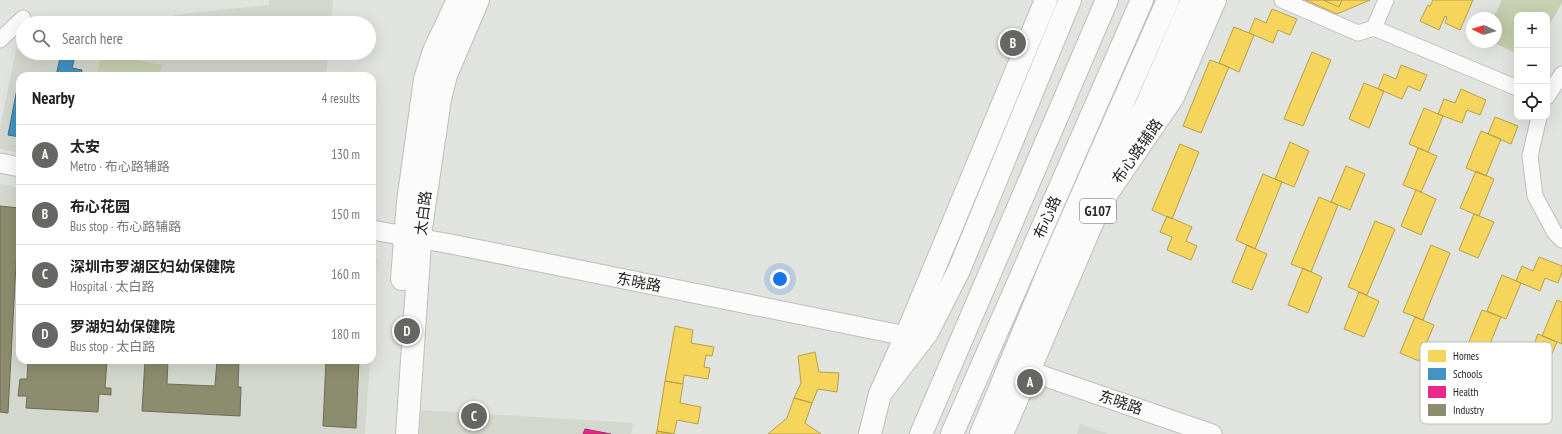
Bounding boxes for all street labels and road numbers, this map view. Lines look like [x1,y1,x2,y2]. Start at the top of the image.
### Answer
street label: 布心路辅路 [1108,115,1166,187]
street label: 太白路 [411,190,435,236]
street label: 布心路 [1029,193,1065,241]
road number: G107 [1080,199,1116,223]
street label: 东晓路 [615,268,663,296]
street label: 东晓路 [1097,386,1145,418]

